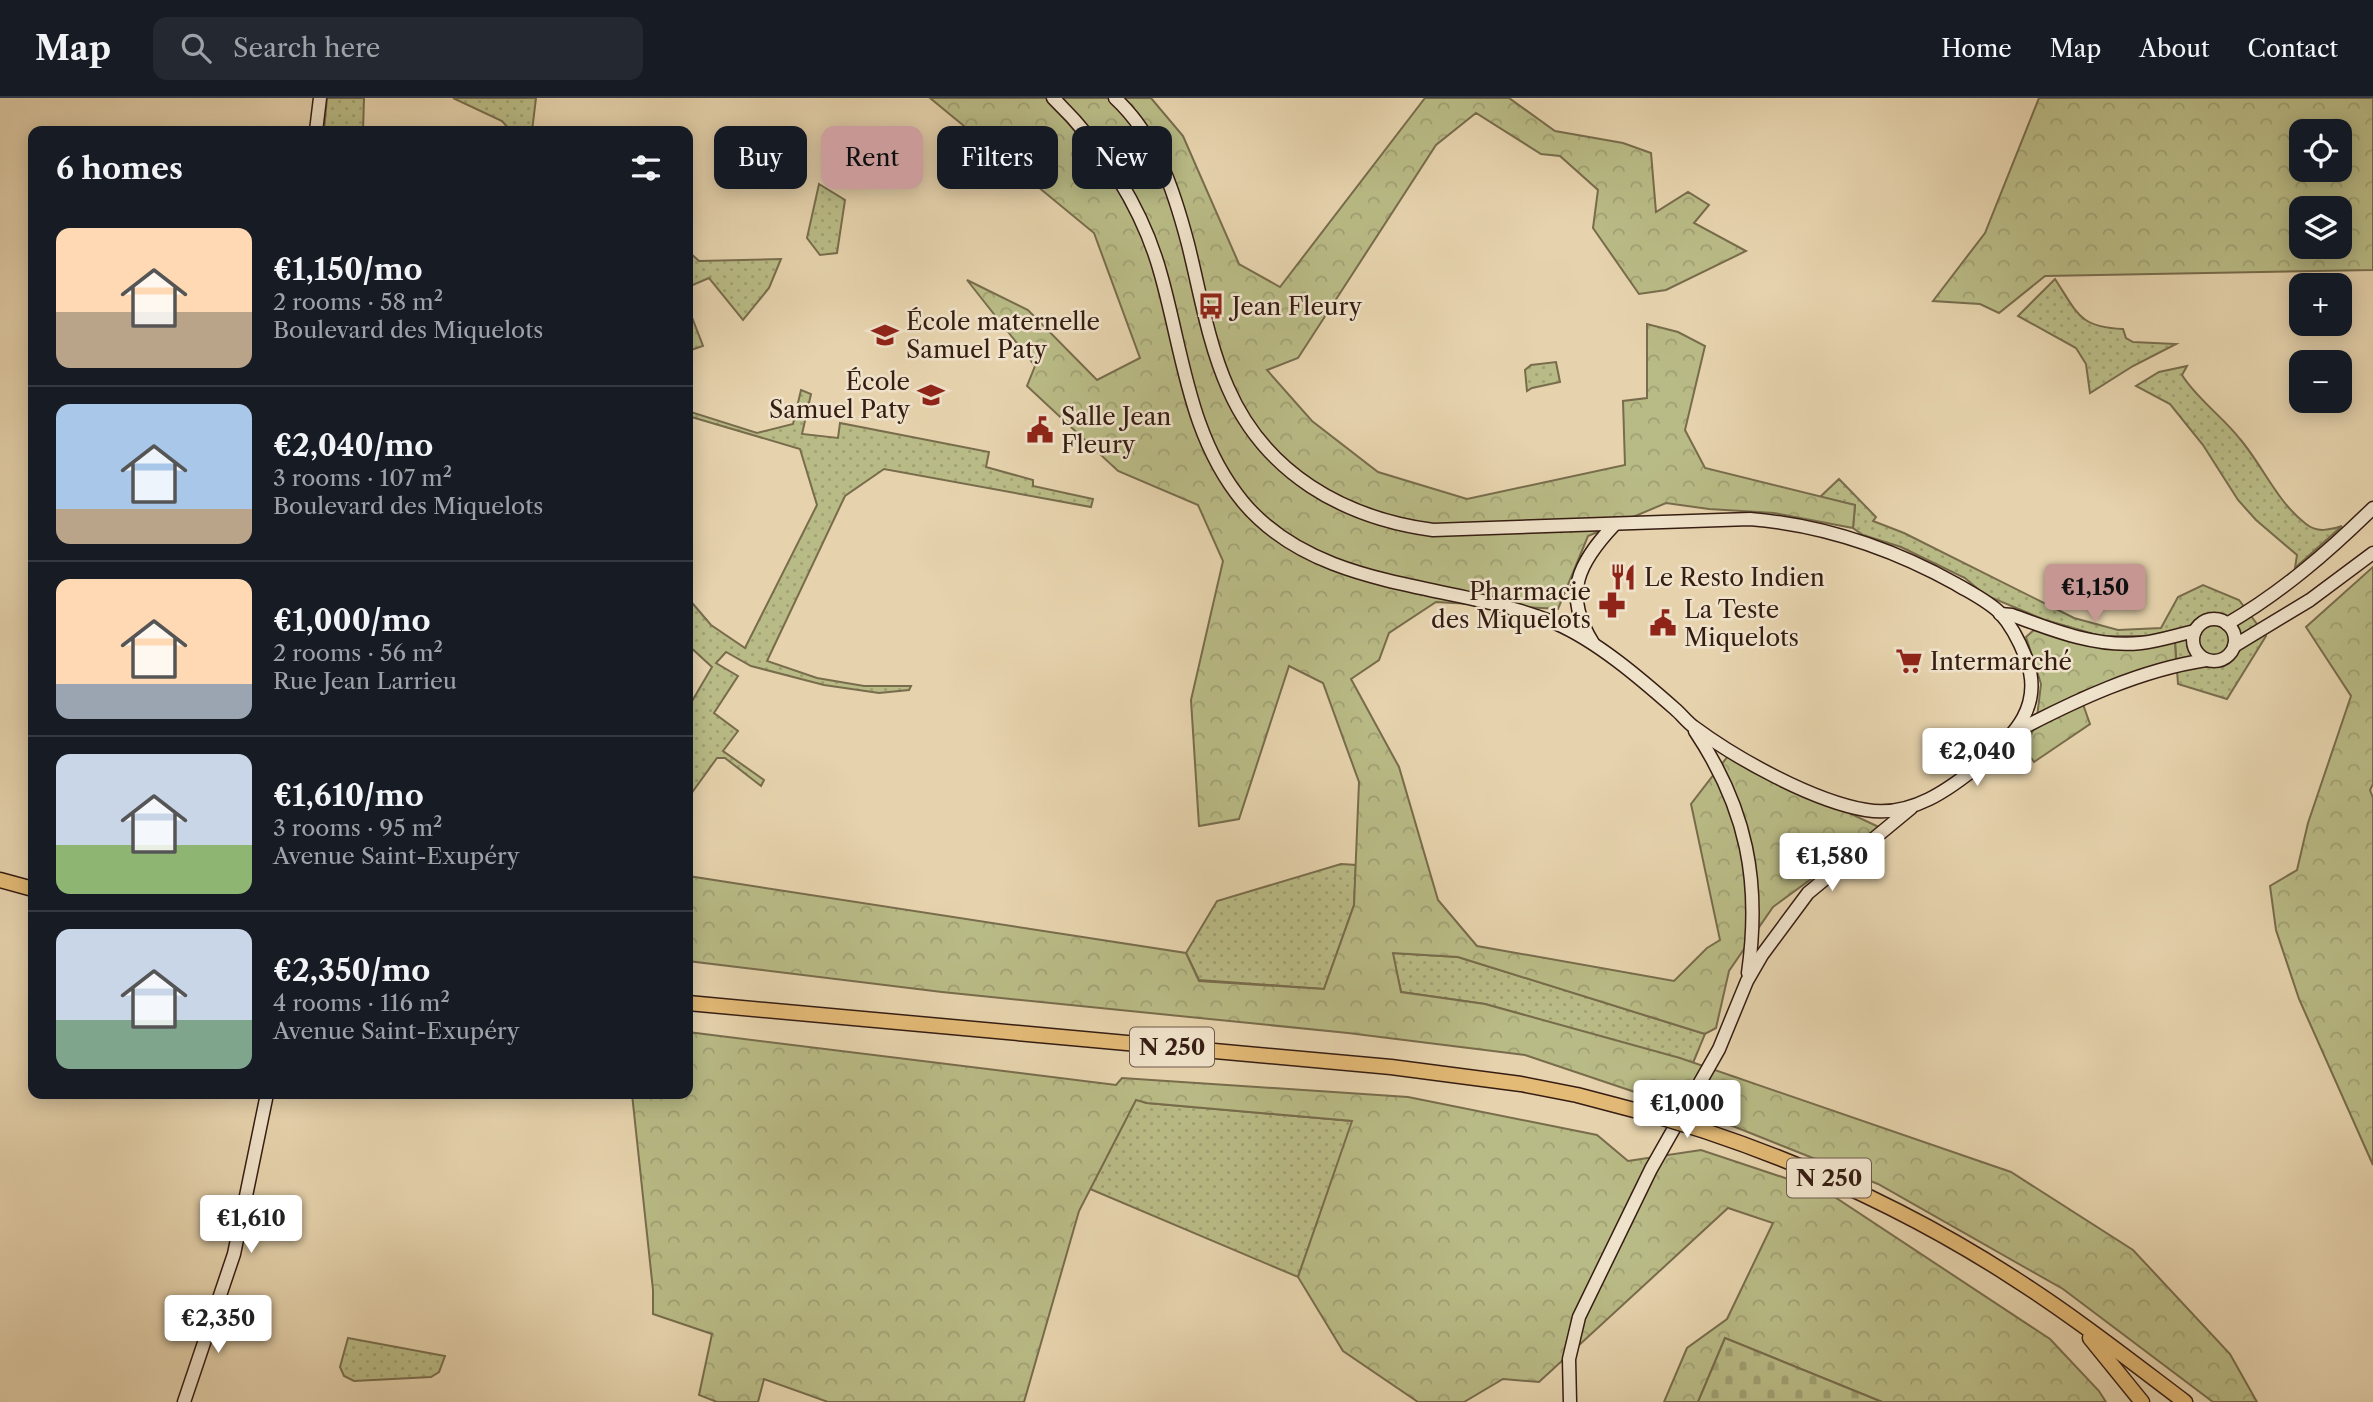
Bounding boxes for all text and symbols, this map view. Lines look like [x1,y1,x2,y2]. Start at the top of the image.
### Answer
search box [153,17,643,80]
text: Map [35,28,111,69]
icon: search [177,29,215,67]
text: Search here [233,32,380,64]
text: Home [1941,34,2012,63]
text: Map [2050,34,2101,63]
text: About [2139,34,2210,63]
text: Contact [2248,34,2338,63]
map controls [2289,119,2352,413]
button: locate [2289,119,2352,182]
chip: Buy [714,126,807,189]
chip: Rent [821,126,923,189]
chip: Filters [937,126,1058,189]
chip: New [1072,126,1172,189]
icon: filters [627,149,665,187]
text: 6 homes [56,150,183,187]
button: layers [2289,196,2352,259]
text: €1,150/mo [273,251,423,288]
icon: home [112,256,196,340]
button: + [2289,273,2352,336]
text: 2 rooms · 58 m² [273,288,443,316]
bus stop icon: Jean Fleury [1196,291,1226,321]
place label: Jean Fleury [1228,292,1363,321]
place label: École maternelle Samuel Paty [906,307,1100,364]
text: Boulevard des Miquelots [273,316,543,344]
school or university icon: École maternelle Samuel Paty [870,320,900,350]
button: − [2289,350,2352,413]
place label: École Samuel Paty [769,367,911,424]
school or university icon: École Samuel Paty [916,380,946,410]
place label: Salle Jean Fleury [1061,402,1171,459]
public building icon: Salle Jean Fleury [1025,415,1055,445]
text: €2,040/mo [273,427,433,464]
icon: home [112,432,196,516]
text: 3 rooms · 107 m² [273,464,452,492]
text: Boulevard des Miquelots [273,492,543,520]
restaurant icon: Le Resto Indien [1608,562,1638,592]
place label: Le Resto Indien [1644,563,1825,592]
pin: €1,150 [2038,564,2152,624]
text: €1,150 [2061,573,2130,601]
place label: Pharmacie des Miquelots [1431,577,1591,634]
pharmacy icon: Pharmacie des Miquelots [1597,590,1627,620]
place label: La Teste Miquelots [1684,595,1799,652]
text: €1,000/mo [273,602,431,639]
icon: home [112,607,196,691]
public building icon: La Teste Miquelots [1648,608,1678,638]
text: 2 rooms · 56 m² [273,639,443,667]
supermarket icon: Intermarché [1894,646,1924,676]
place label: Intermarché [1930,647,2072,676]
text: Rue Jean Larrieu [273,667,457,695]
pin: €2,040 [1920,728,2034,788]
text: €2,040 [1938,737,2016,765]
text: €1,610/mo [273,777,424,814]
icon: home [112,782,196,866]
text: 3 rooms · 95 m² [273,814,442,842]
pin: €1,580 [1775,834,1889,893]
text: Avenue Saint-Exupéry [273,842,520,870]
text: €1,580 [1796,842,1868,870]
text: €2,350/mo [273,952,430,989]
icon: home [112,957,196,1041]
text: 4 rooms · 116 m² [273,989,450,1017]
text: Avenue Saint-Exupéry [273,1017,520,1045]
road number: N 250 [1130,1028,1214,1066]
pin: €1,000 [1630,1080,1744,1140]
text: €1,000 [1650,1089,1724,1117]
road number: N 250 [1787,1158,1871,1198]
pin: €1,610 [194,1196,308,1255]
text: €1,610 [216,1204,286,1232]
pin: €2,350 [161,1296,275,1355]
text: €2,350 [181,1304,255,1332]

